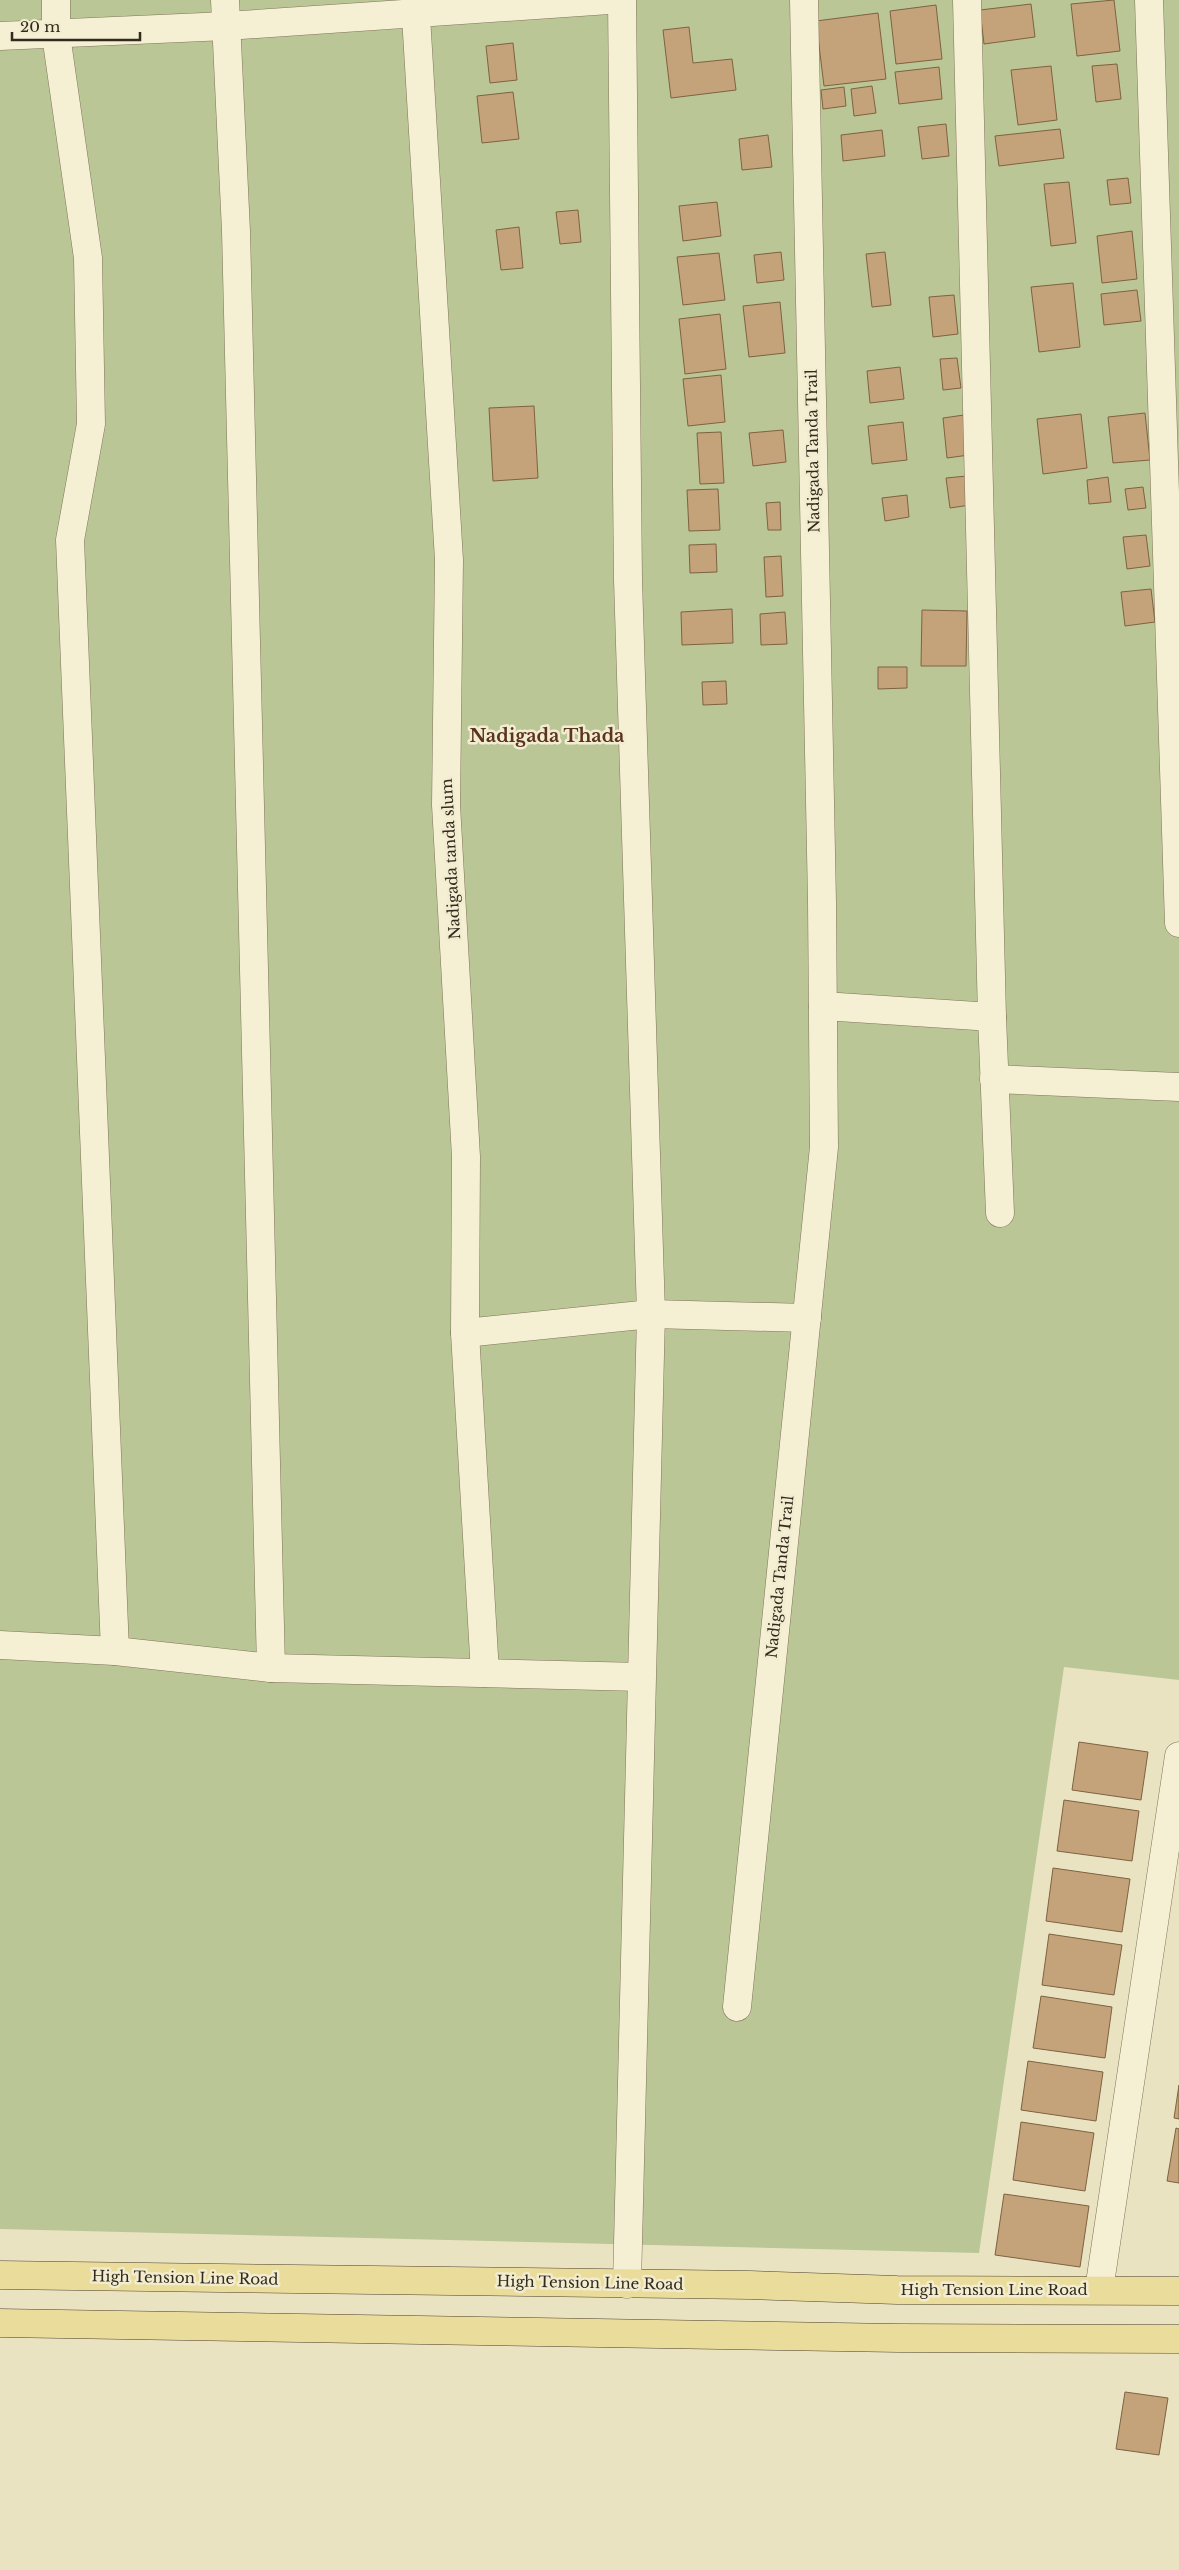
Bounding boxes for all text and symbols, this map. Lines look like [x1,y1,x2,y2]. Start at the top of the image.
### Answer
scale bar [12,10,140,42]
text: 20 m [20,17,60,36]
street label: Nadigada Tanda Trail [802,369,823,533]
district label: Nadigada Thada [470,725,625,747]
street label: Nadigada tanda slum [437,778,464,940]
street label: Nadigada Tanda Trail [762,1494,798,1659]
street label: High Tension Line Road [91,2266,279,2289]
street label: High Tension Line Road [496,2271,684,2294]
street label: High Tension Line Road [900,2280,1088,2299]

